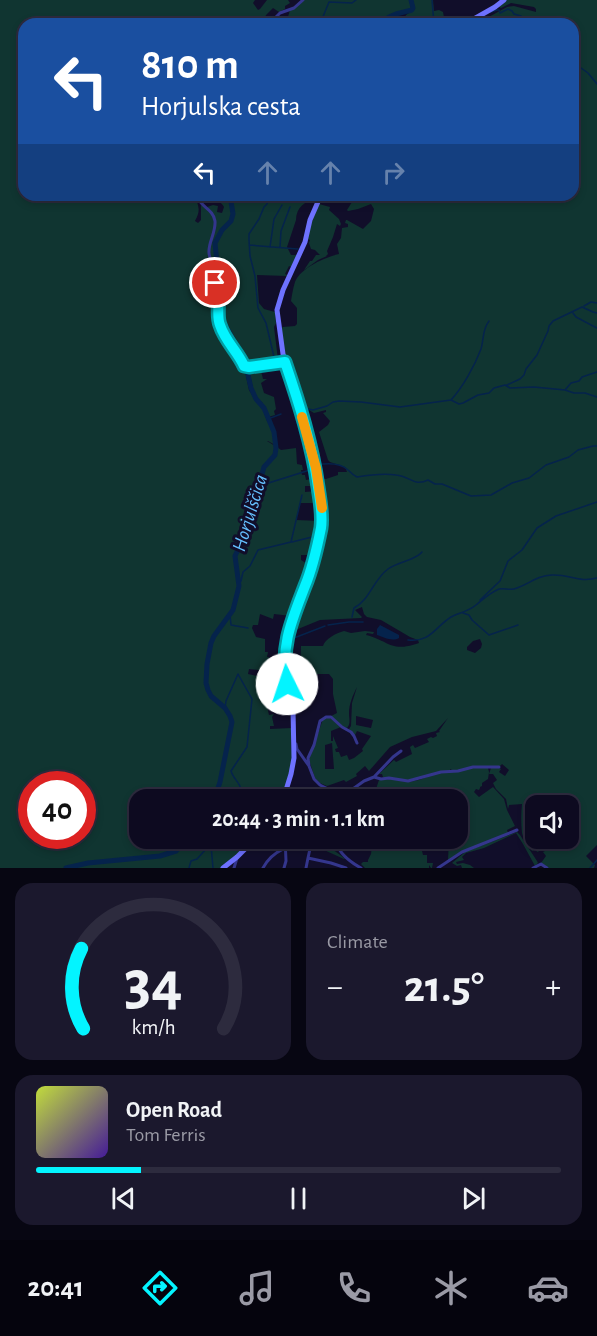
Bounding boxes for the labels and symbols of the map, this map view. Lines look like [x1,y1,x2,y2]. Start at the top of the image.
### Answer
pin [189,257,240,308]
water label: Horjulščica [229,472,271,554]
position arrow [255,652,319,716]
speed limit sign: 40 [18,771,96,849]

